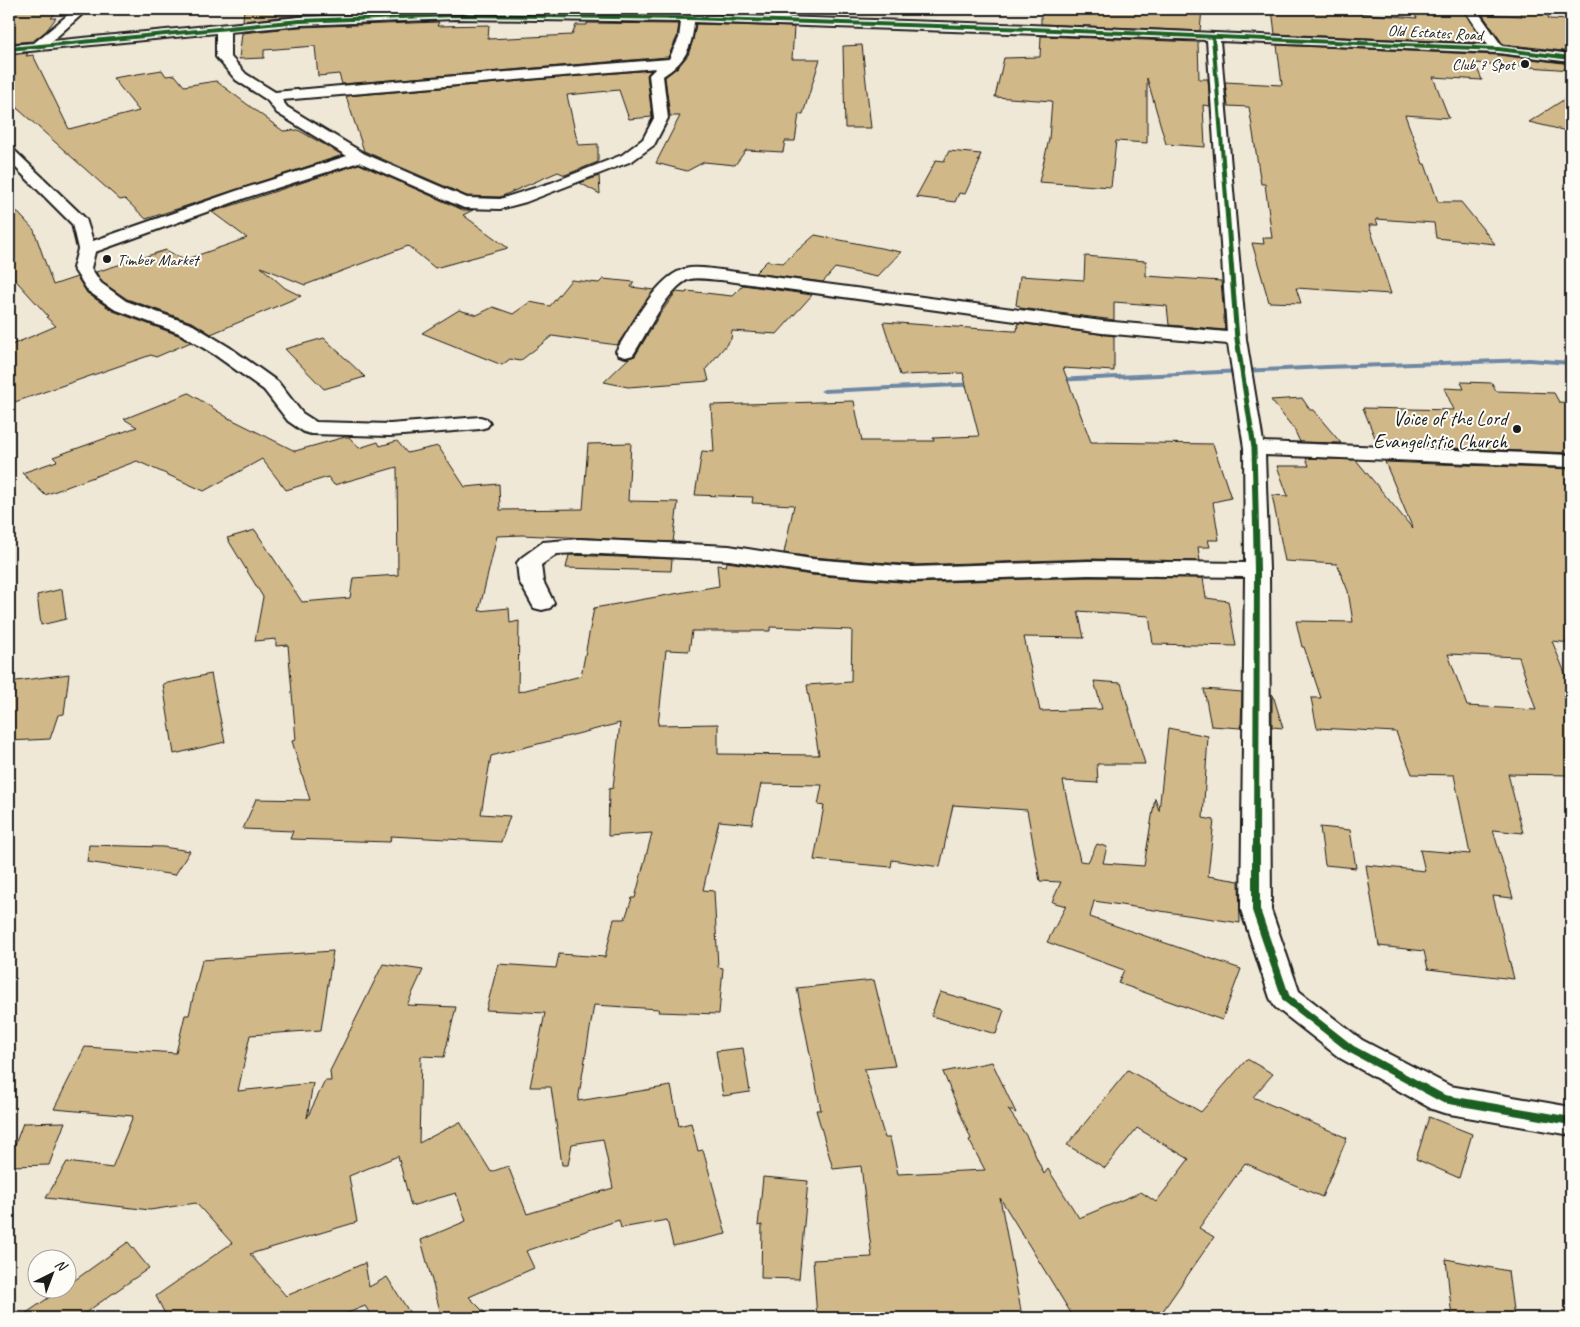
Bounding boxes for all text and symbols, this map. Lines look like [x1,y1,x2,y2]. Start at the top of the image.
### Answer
street label: Old Estates Road [1387,21,1485,46]
place label: Club 7 Spot [1452,55,1517,75]
marker: Club 7 Spot [1519,58,1531,70]
place label: Timber Market [117,250,201,270]
marker: Timber Market [101,253,113,265]
place label: Voice of the Lord Evangelistic Church [1373,406,1510,454]
marker: Voice of the Lord Evangelistic Church [1511,423,1523,435]
north arrow [28,1250,78,1300]
text: N [51,1255,71,1275]

